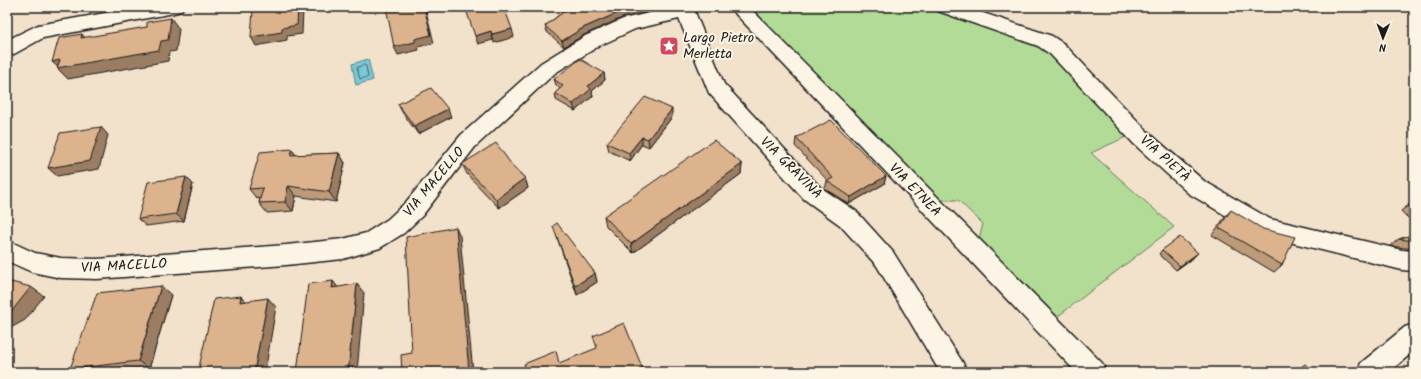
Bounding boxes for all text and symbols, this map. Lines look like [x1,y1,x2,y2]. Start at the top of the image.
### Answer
north arrow [1363,18,1403,58]
place label: Largo Pietro Merletta [683,27,754,65]
place icon: Largo Pietro Merletta [658,35,680,57]
text: N [1379,38,1386,56]
street label: VIA PIETÀ [1135,130,1195,188]
street label: VIA GRAVINA [755,132,827,204]
street label: VIA MACELLO [398,142,470,222]
street label: VIA ETNEA [884,158,946,222]
street label: VIA MACELLO [81,253,168,279]

